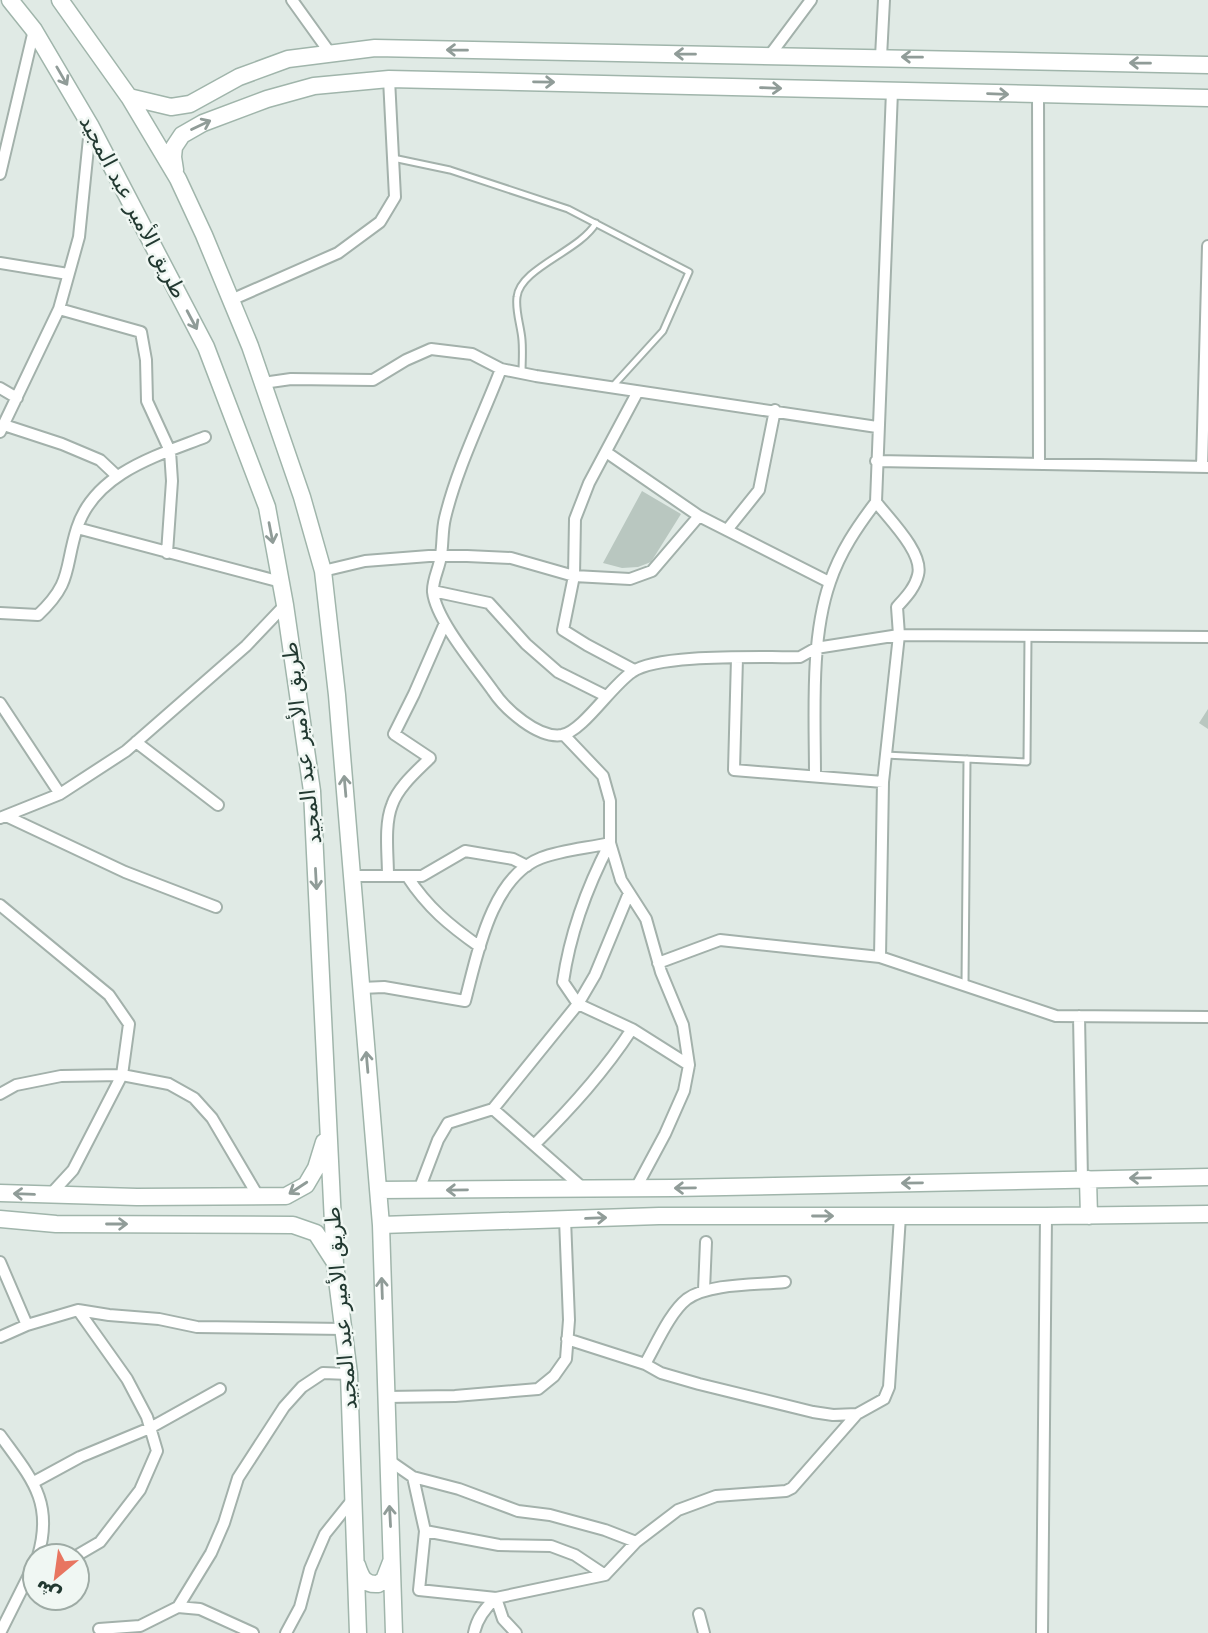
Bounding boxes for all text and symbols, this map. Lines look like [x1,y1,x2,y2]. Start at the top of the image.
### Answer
one-way arrow [446,43,469,56]
one-way arrow [674,47,697,61]
one-way arrow [901,51,924,64]
one-way arrow [1129,56,1152,70]
one-way arrow [55,66,69,86]
one-way arrow [532,75,555,89]
one-way arrow [759,81,782,94]
one-way arrow [987,88,1010,101]
street label: طريق الأمير عبد المجيد [75,111,192,303]
one-way arrow [190,118,211,132]
one-way arrow [186,309,200,330]
one-way arrow [265,521,279,544]
street label: طريق الأمير عبد المجيد [277,640,326,846]
one-way arrow [338,775,351,798]
one-way arrow [310,868,323,891]
one-way arrow [360,1051,373,1073]
one-way arrow [1129,1171,1152,1185]
one-way arrow [901,1176,924,1189]
one-way arrow [289,1181,308,1196]
one-way arrow [674,1181,697,1194]
one-way arrow [446,1183,469,1197]
one-way arrow [12,1187,35,1201]
street label: طريق الأمير عبد المجيد [319,1205,362,1411]
one-way arrow [811,1209,834,1223]
one-way arrow [584,1211,607,1224]
one-way arrow [105,1217,128,1231]
one-way arrow [376,1277,389,1300]
one-way arrow [384,1505,397,1528]
north arrow [21,1542,91,1612]
text: ش [31,1575,65,1608]

